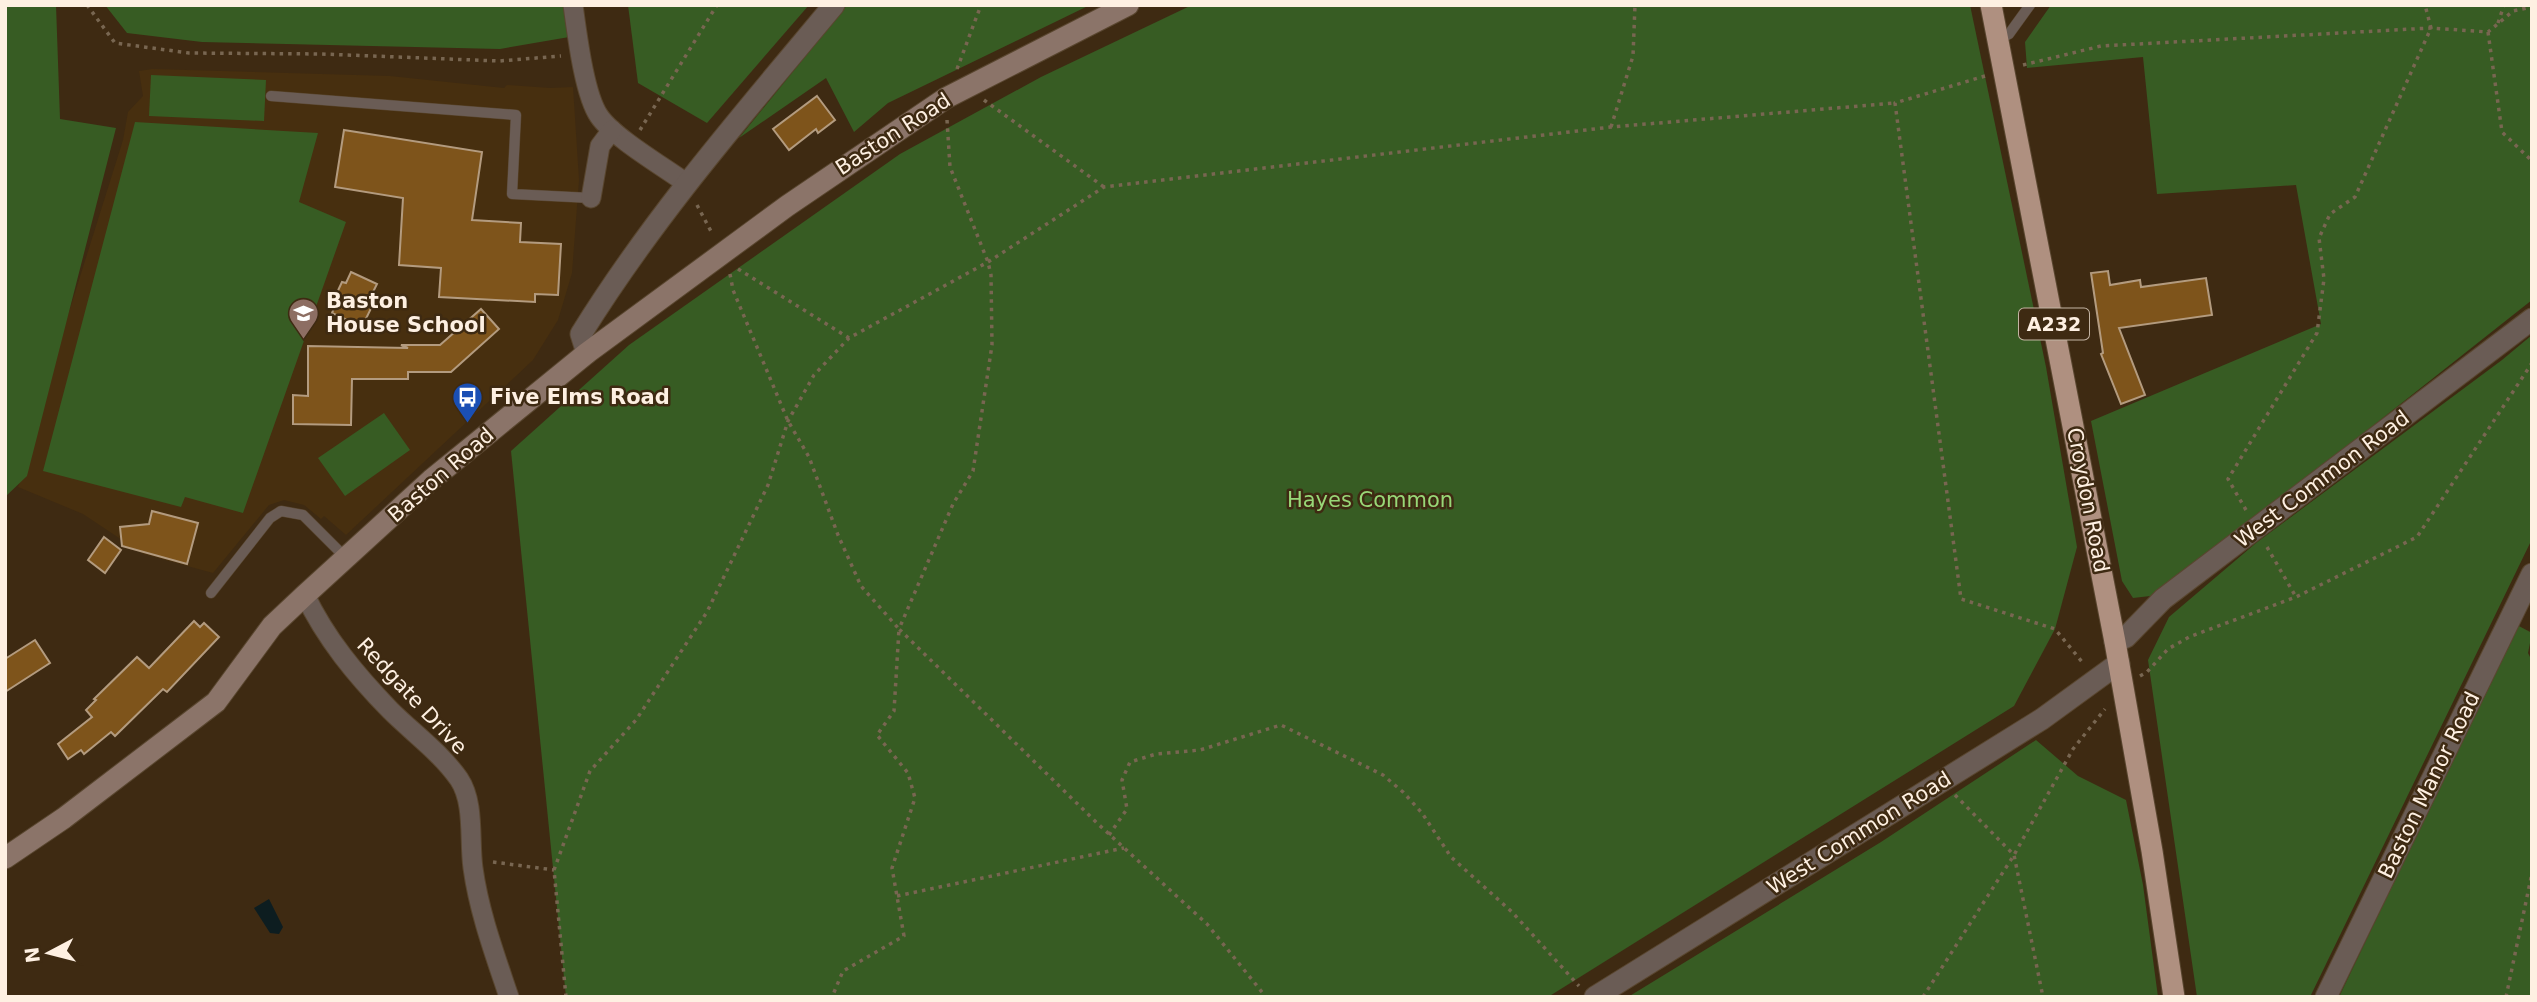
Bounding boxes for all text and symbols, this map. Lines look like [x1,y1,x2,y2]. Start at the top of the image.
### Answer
street label: Baston Road [831,88,955,180]
place label: Baston House School [326,289,486,337]
school or university icon: Baston House School [286,296,320,340]
road number: A232 [2019,308,2089,340]
bus stop icon: Five Elms Road [450,380,484,424]
place label: Five Elms Road [490,385,670,409]
street label: West Common Road [2230,406,2414,552]
street label: Baston Road [383,423,499,527]
street label: Croydon Road [2062,426,2114,574]
park label: Hayes Common [1287,488,1453,512]
street label: Redgate Drive [352,633,472,759]
street label: Baston Manor Road [2373,688,2485,882]
street label: West Common Road [1763,767,1955,899]
north arrow [14,918,84,988]
text: N [20,946,44,964]

